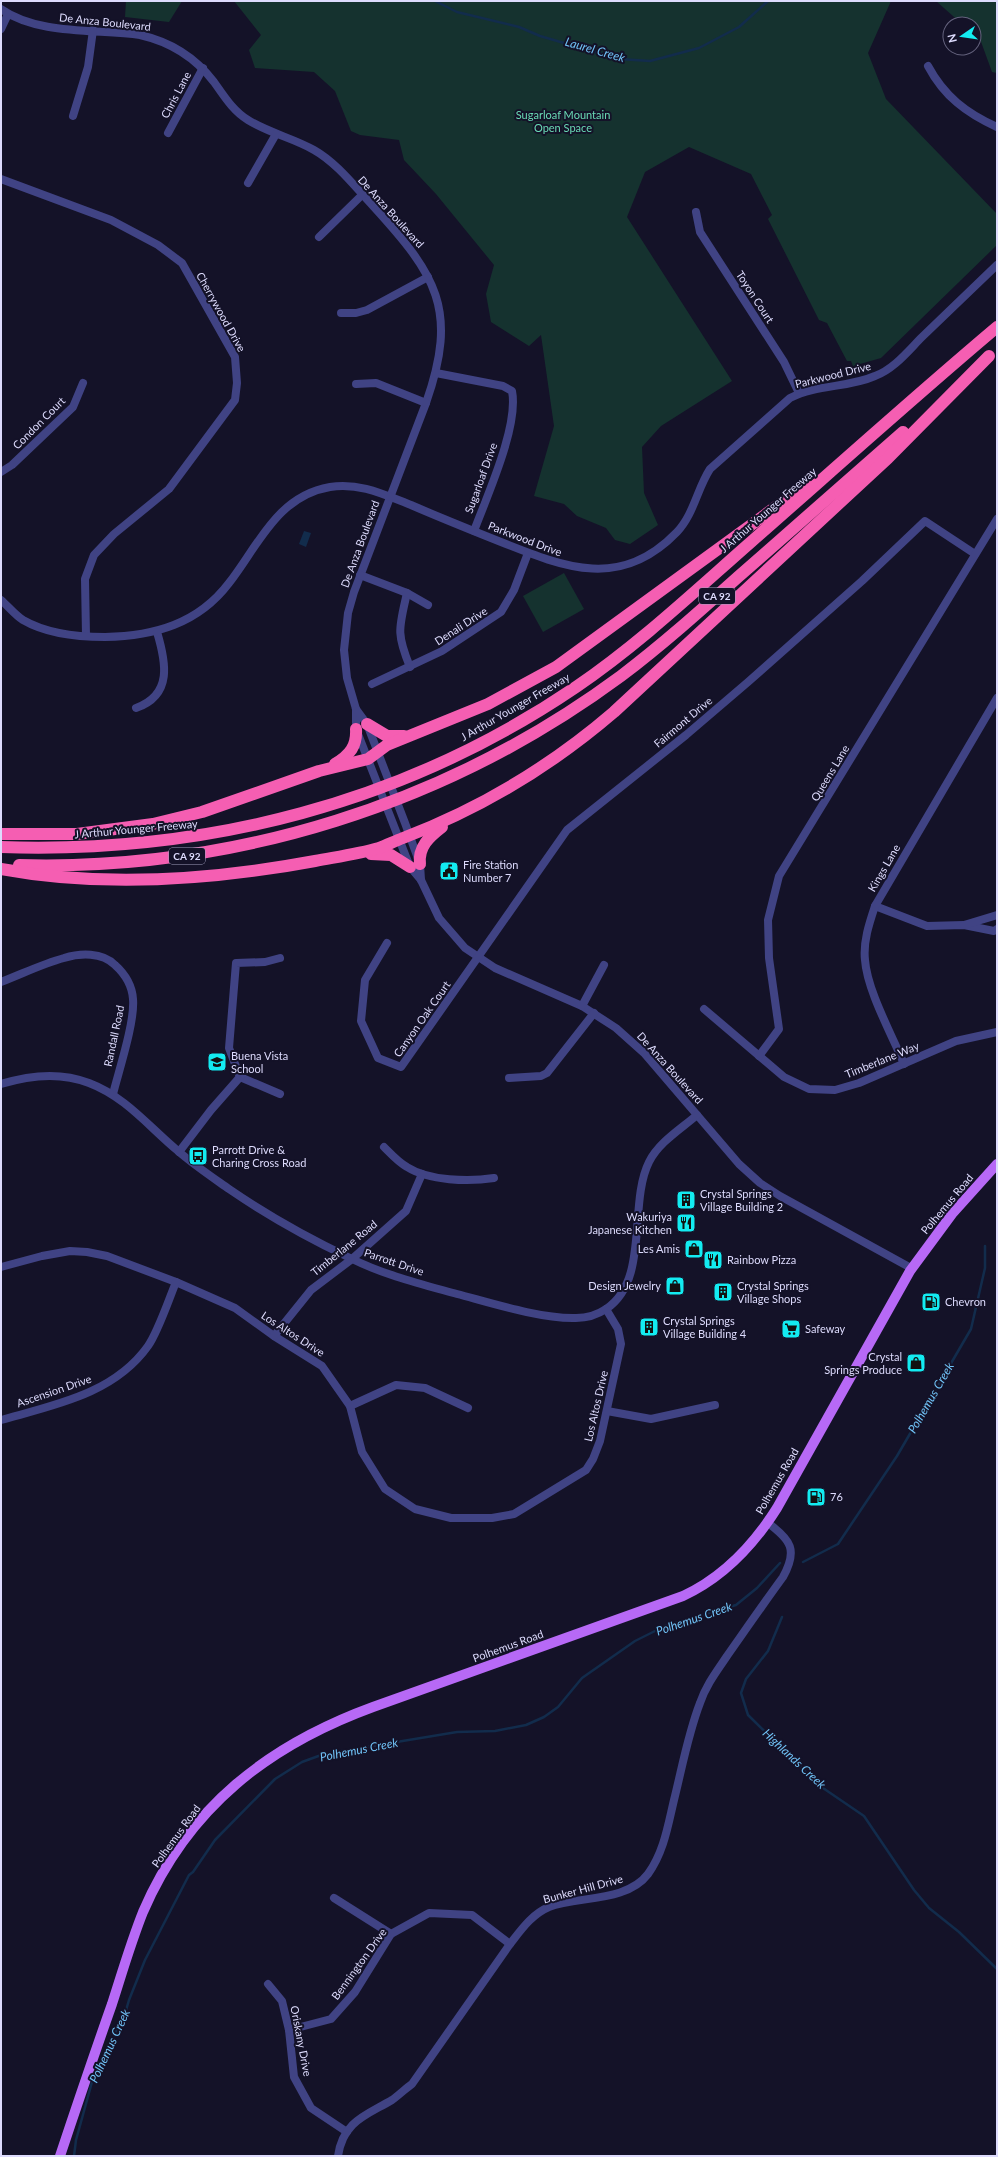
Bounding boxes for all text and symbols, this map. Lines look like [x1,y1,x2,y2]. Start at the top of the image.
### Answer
street label: De Anza Boulevard [59,10,151,33]
north arrow [942,16,982,56]
text: N [944,33,959,44]
water label: Laurel Creek [563,34,627,65]
street label: Chris Lane [158,69,193,120]
park label: Sugarloaf Mountain Open Space [516,108,610,134]
street label: De Anza Boulevard [356,173,427,250]
street label: Toyon Court [734,268,777,325]
street label: Cherrywood Drive [194,270,249,354]
street label: Parkwood Drive [794,359,872,390]
street label: Condon Court [10,394,68,451]
street label: Sugarloaf Drive [462,441,499,515]
street label: J Arthur Younger Freeway [717,464,819,555]
street label: De Anza Boulevard [338,498,381,589]
street label: Parkwood Drive [487,519,564,559]
road number: CA 92 [699,588,735,604]
street label: Denali Drive [432,604,490,647]
street label: J Arthur Younger Freeway [458,670,572,743]
street label: Fairmont Drive [651,693,715,750]
street label: Queens Lane [808,742,852,803]
street label: J Arthur Younger Freeway [74,817,198,840]
street label: Kings Lane [865,842,902,894]
road number: CA 92 [169,848,205,864]
place label: Fire Station Number 7 [463,858,518,884]
public building icon: Fire Station Number 7 [438,860,460,882]
street label: Canyon Oak Court [391,978,453,1059]
street label: Randall Road [101,1004,126,1068]
street label: De Anza Boulevard [635,1029,706,1106]
street label: Timberlane Way [843,1039,921,1080]
place label: Buena Vista School [231,1049,288,1075]
school or university icon: Buena Vista School [206,1051,228,1073]
place label: Parrott Drive & Charing Cross Road [212,1143,306,1169]
bus stop icon: Parrott Drive & Charing Cross Road [187,1145,209,1167]
street label: Polhemus Road [918,1171,975,1236]
place label: Crystal Springs Village Building 2 [700,1187,783,1213]
building icon: Crystal Springs Village Building 2 [675,1189,697,1211]
place label: Wakuriya Japanese Kitchen [588,1210,672,1236]
restaurant icon: Wakuriya Japanese Kitchen [675,1212,697,1234]
street label: Timberlane Road [308,1217,379,1278]
shop icon: Les Amis [683,1238,705,1260]
place label: Les Amis [638,1242,680,1255]
street label: Parrott Drive [363,1245,426,1278]
restaurant icon: Rainbow Pizza [702,1249,724,1271]
place label: Rainbow Pizza [727,1253,796,1266]
shop icon: Design Jewelry [664,1275,686,1297]
place label: Design Jewelry [588,1279,661,1292]
place label: Crystal Springs Village Shops [737,1279,809,1305]
building icon: Crystal Springs Village Shops [712,1281,734,1303]
fuel station icon: Chevron [920,1291,942,1313]
place label: Chevron [945,1295,986,1308]
street label: Los Altos Drive [259,1308,327,1359]
place label: Crystal Springs Village Building 4 [663,1314,747,1340]
building icon: Crystal Springs Village Building 4 [638,1316,660,1338]
supermarket icon: Safeway [780,1318,802,1340]
place label: Safeway [805,1322,846,1335]
place label: Crystal Springs Produce [824,1350,902,1376]
shop icon: Crystal Springs Produce [905,1352,927,1374]
water label: Polhemus Creek [904,1359,957,1436]
street label: Los Altos Drive [581,1369,610,1443]
street label: Ascension Drive [15,1372,93,1409]
street label: Polhemus Road [752,1445,801,1516]
fuel station icon: 76 [805,1486,827,1508]
place label: 76 [830,1490,843,1503]
water label: Polhemus Creek [654,1598,734,1639]
street label: Polhemus Road [471,1627,545,1664]
water label: Highlands Creek [760,1726,829,1792]
water label: Polhemus Creek [319,1735,400,1764]
street label: Polhemus Road [149,1802,203,1870]
street label: Bunker Hill Drive [542,1872,624,1905]
street label: Bennington Drive [328,1925,389,2002]
street label: Oriskany Drive [288,2005,315,2077]
water label: Polhemus Creek [86,2006,133,2085]

